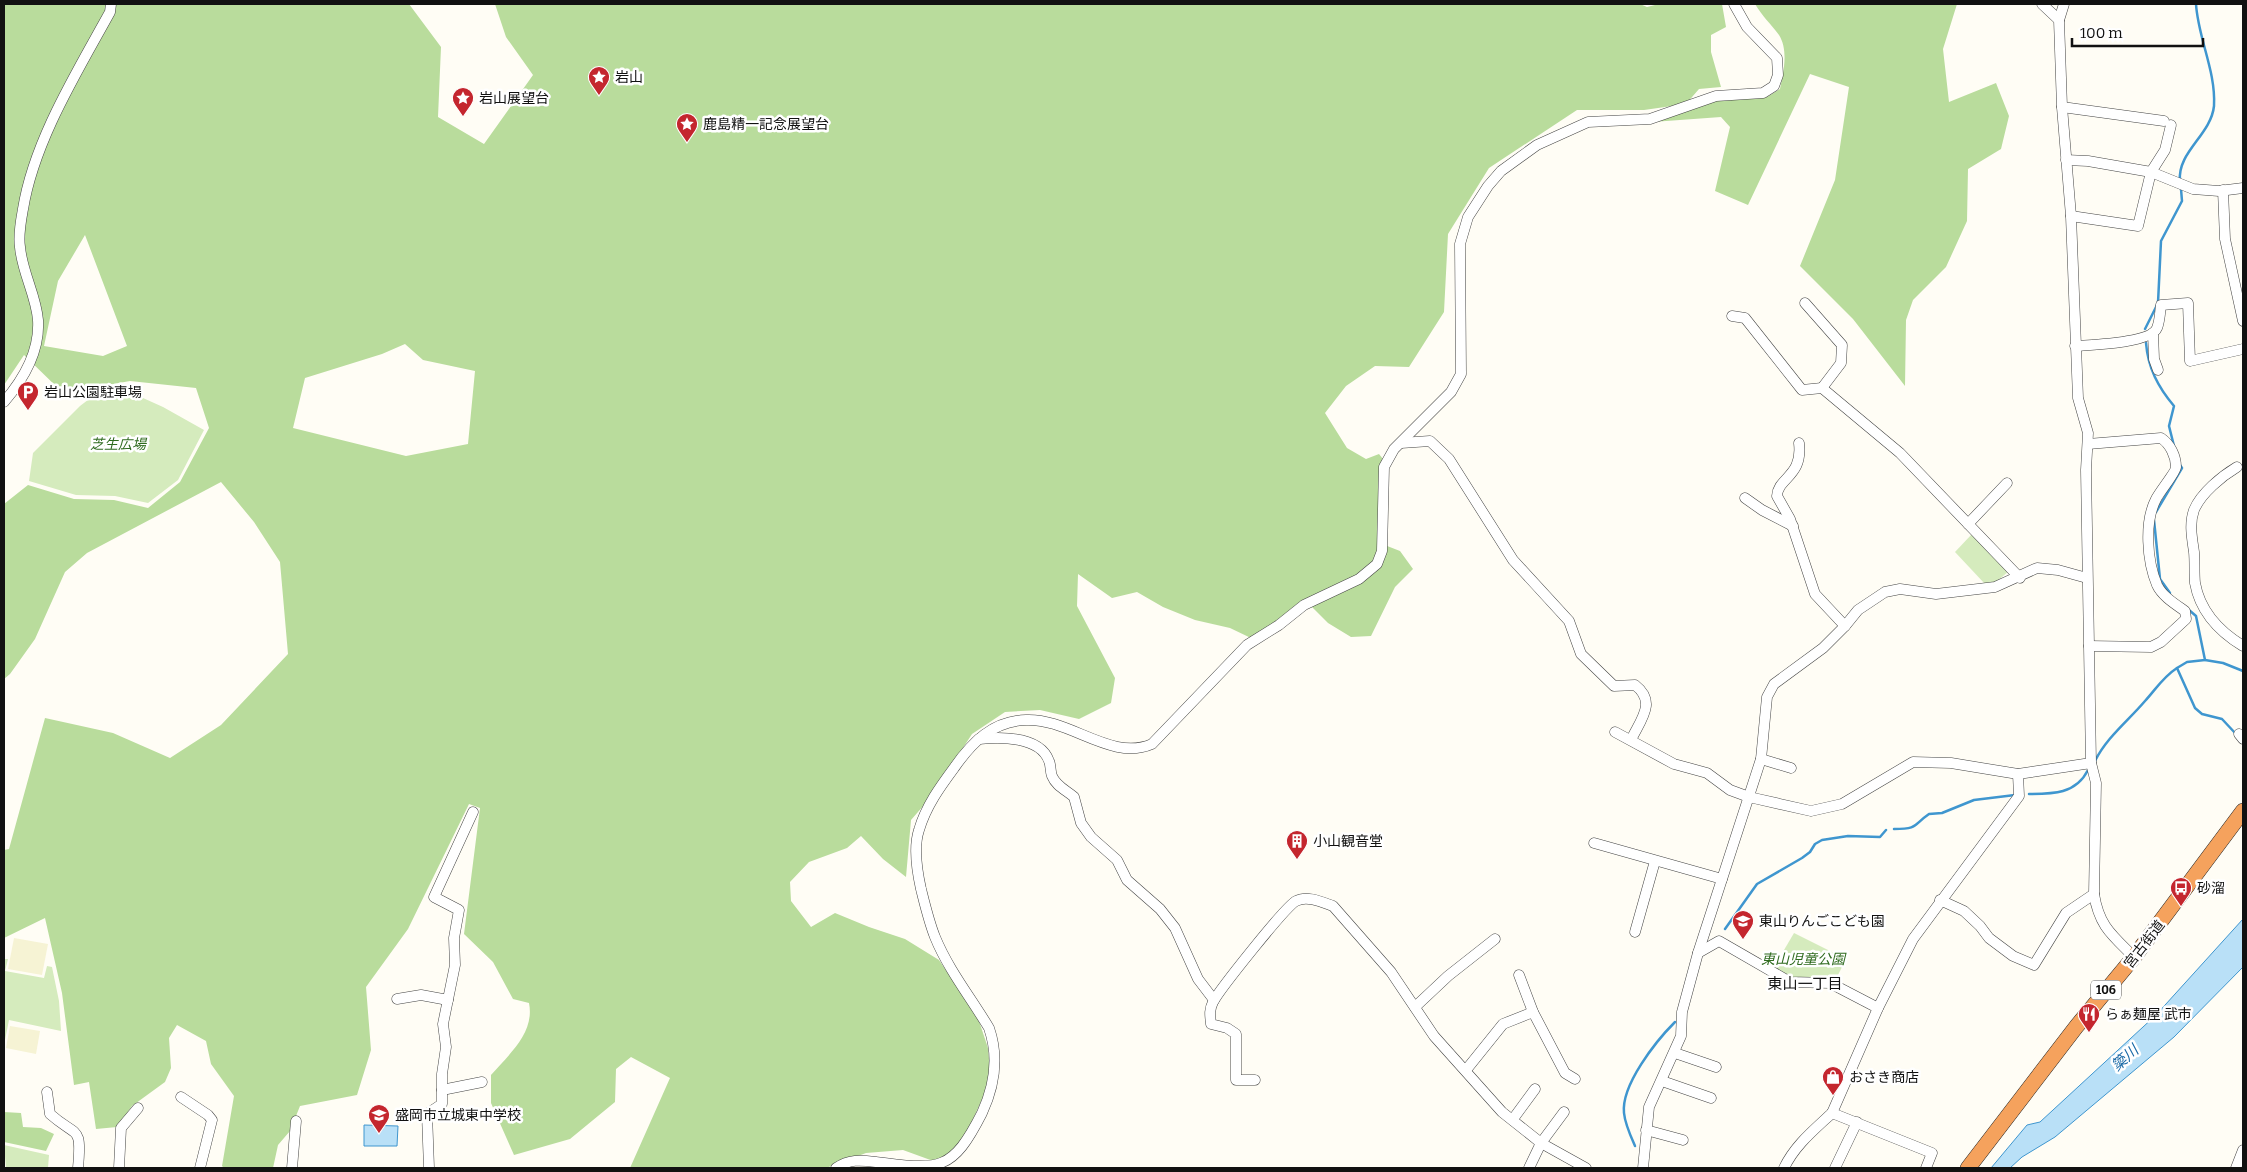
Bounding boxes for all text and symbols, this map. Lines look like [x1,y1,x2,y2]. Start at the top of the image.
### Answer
scale bar [2072,15,2203,47]
text: 100 m [2080,24,2123,42]
place icon: 岩山 [587,65,611,96]
place label: 岩山 [615,69,643,86]
place icon: 岩山展望台 [451,86,475,117]
place label: 岩山展望台 [479,90,549,107]
place icon: 鹿島精一記念展望台 [675,112,699,143]
place label: 鹿島精一記念展望台 [703,116,829,133]
parking icon: 岩山公園駐車場 [16,380,40,411]
place label: 岩山公園駐車場 [44,384,142,401]
park label: 芝生広場 [90,436,148,453]
building icon: 小山観音堂 [1285,829,1309,860]
place label: 小山観音堂 [1313,833,1383,850]
bus stop icon: 砂溜 [2169,876,2193,907]
place label: 砂溜 [2197,880,2225,897]
school or university icon: 東山りんごこども園 [1731,909,1755,940]
place label: 東山りんごこども園 [1759,913,1885,930]
street label: 宮古街道 [2120,917,2168,972]
park label: 東山児童公園 [1761,951,1847,968]
district label: 東山一丁目 [1767,975,1843,993]
road number: 106 [2091,980,2121,1000]
restaurant icon: らぁ麺屋 武市 [2077,1002,2101,1033]
place label: らぁ麺屋 武市 [2105,1006,2192,1023]
water label: 簗川 [2108,1040,2144,1075]
shop icon: おさき商店 [1821,1065,1845,1096]
place label: おさき商店 [1849,1069,1919,1086]
school or university icon: 盛岡市立城東中学校 [367,1103,391,1134]
place label: 盛岡市立城東中学校 [395,1107,521,1124]

